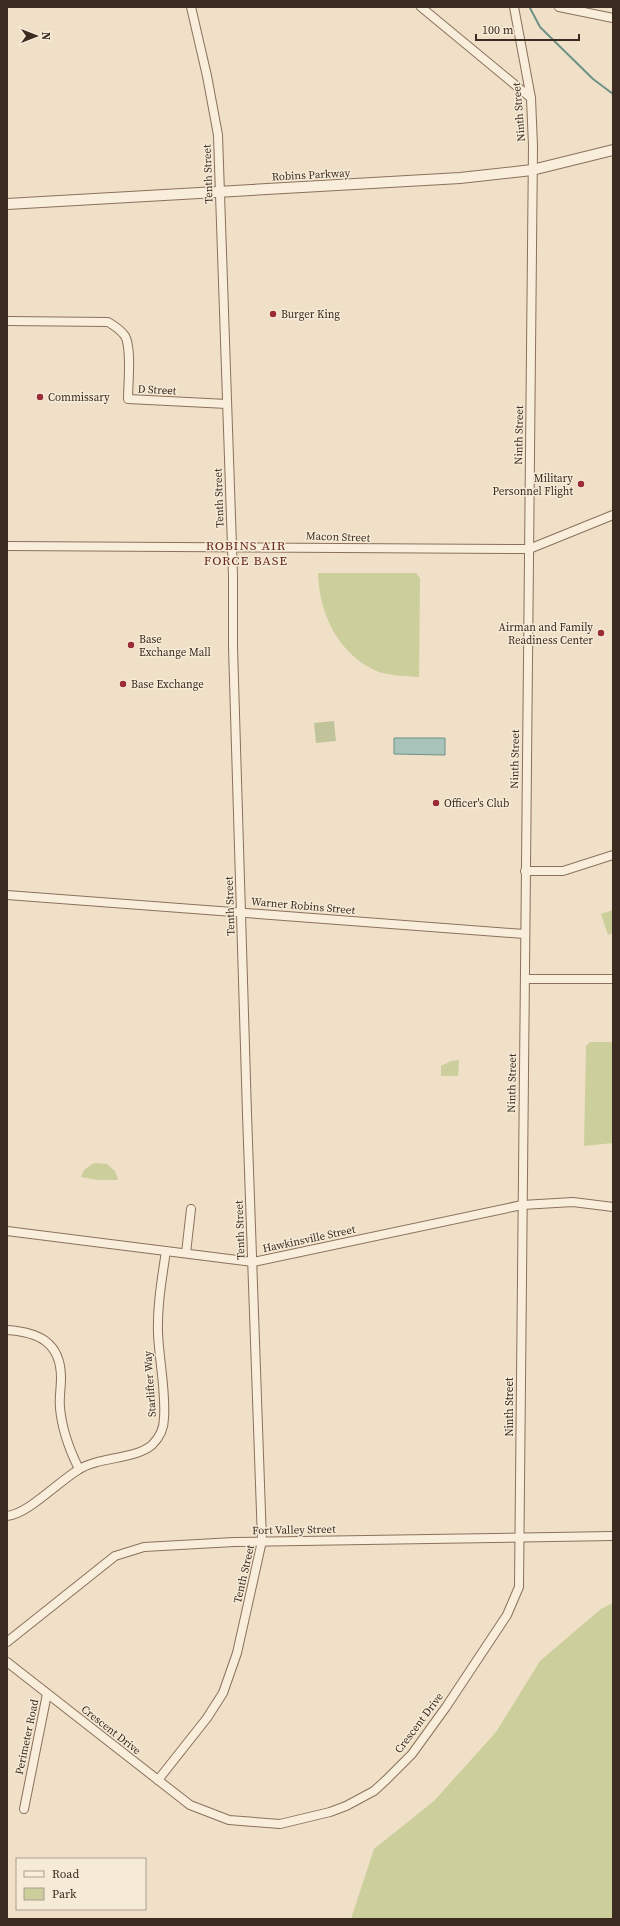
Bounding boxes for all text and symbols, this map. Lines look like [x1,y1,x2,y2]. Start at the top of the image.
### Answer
north arrow [16,16,56,56]
scale bar [476,16,579,42]
text: 100 m [482,22,514,38]
text: N [38,32,53,40]
street label: Ninth Street [509,81,529,142]
street label: Tenth Street [199,144,217,204]
street label: Robins Parkway [271,165,351,185]
place label: Burger King [281,307,340,322]
marker: Burger King [268,309,278,319]
street label: D Street [137,381,177,399]
place label: Commissary [48,390,110,405]
marker: Commissary [35,392,45,402]
street label: Ninth Street [511,405,527,465]
street label: Tenth Street [210,468,228,528]
place label: Military Personnel Flight [492,471,573,499]
marker: Military Personnel Flight [576,479,586,489]
street label: Macon Street [306,528,371,546]
district label: ROBINS AIR FORCE BASE [204,537,288,569]
place label: Airman and Family Readiness Center [499,620,593,648]
marker: Airman and Family Readiness Center [596,628,606,638]
place label: Base Exchange Mall [139,632,211,660]
marker: Base Exchange Mall [126,640,136,650]
place label: Base Exchange [131,677,204,692]
marker: Base Exchange [118,679,128,689]
street label: Ninth Street [507,729,523,789]
place label: Officer's Club [444,796,509,811]
marker: Officer's Club [431,798,441,808]
street label: Tenth Street [221,876,239,936]
street label: Warner Robins Street [250,894,356,918]
street label: Ninth Street [504,1053,520,1113]
street label: Tenth Street [231,1200,249,1260]
street label: Hawkinsville Street [261,1222,357,1256]
street label: Starlifter Way [140,1350,160,1418]
street label: Ninth Street [502,1377,517,1437]
street label: Fort Valley Street [252,1522,336,1538]
street label: Tenth Street [230,1543,258,1605]
street label: Crescent Drive [391,1689,447,1756]
street label: Perimeter Road [12,1697,42,1776]
street label: Crescent Drive [78,1702,144,1758]
legend [16,1858,146,1910]
text: Road [52,1866,79,1882]
text: Park [52,1886,77,1902]

